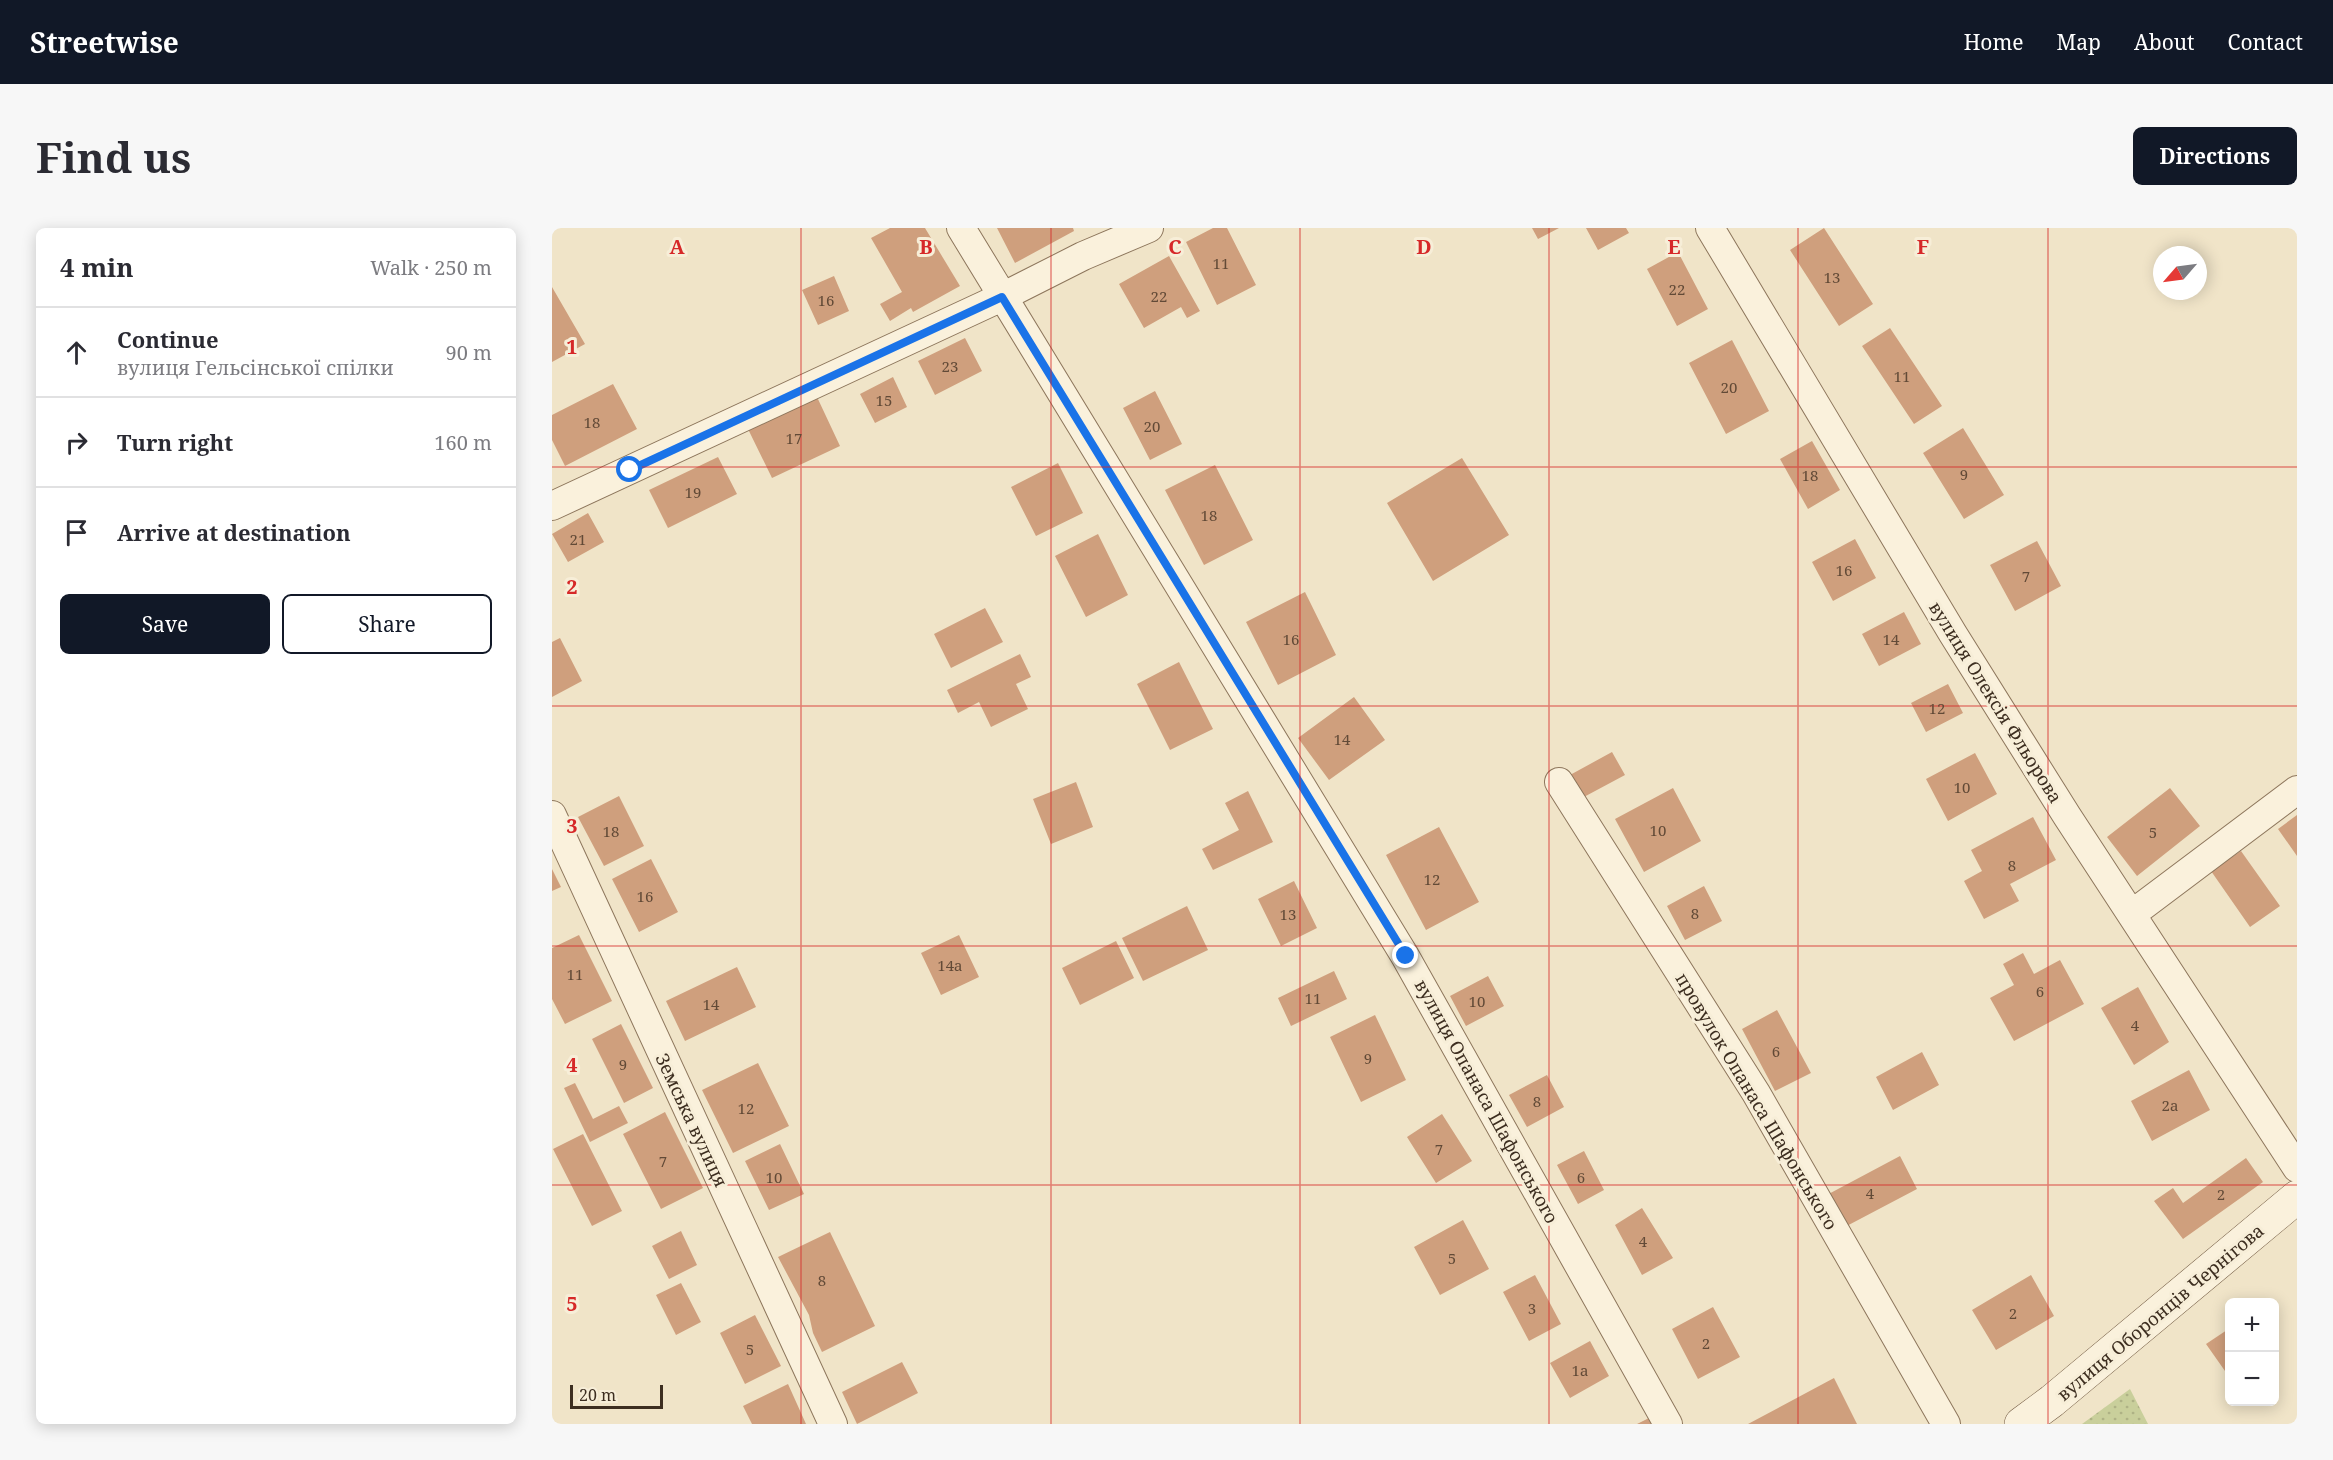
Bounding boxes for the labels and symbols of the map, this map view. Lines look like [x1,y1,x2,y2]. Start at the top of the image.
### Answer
text: A [669,233,685,260]
text: B [919,233,933,260]
text: C [1168,233,1182,260]
text: D [1416,233,1432,260]
text: E [1667,233,1681,260]
text: F [1917,233,1929,260]
north arrow [2153,246,2207,300]
house number: 11 [1213,253,1229,273]
house number: 13 [1824,267,1840,287]
house number: 22 [1669,279,1685,299]
house number: 22 [1151,286,1167,306]
house number: 16 [818,290,834,310]
text: 1 [566,333,578,360]
house number: 23 [942,356,958,376]
house number: 11 [1894,366,1910,386]
house number: 20 [1721,377,1737,397]
house number: 15 [876,390,892,410]
house number: 18 [584,412,600,432]
house number: 20 [1144,416,1160,436]
house number: 17 [786,428,802,448]
route start [616,456,642,482]
house number: 9 [1960,464,1968,484]
house number: 18 [1802,465,1818,485]
house number: 19 [685,482,701,502]
house number: 18 [1201,505,1217,525]
house number: 21 [570,529,586,549]
house number: 16 [1836,560,1852,580]
house number: 7 [2022,566,2030,586]
text: 2 [566,573,578,600]
street label: вулиця Олексія Фльорова [1924,597,2068,807]
house number: 16 [1283,629,1299,649]
house number: 14 [1883,629,1900,649]
house number: 12 [1929,698,1945,718]
house number: 14 [1334,729,1351,749]
house number: 10 [1954,777,1970,797]
text: 3 [566,812,578,839]
house number: 10 [1650,820,1666,840]
house number: 18 [603,821,619,841]
house number: 5 [2149,822,2157,842]
house number: 8 [2008,855,2016,875]
house number: 12 [1424,869,1440,889]
house number: 16 [637,886,653,906]
house number: 8 [1691,903,1699,923]
house number: 13 [1280,904,1296,924]
route end [1392,942,1418,968]
house number: 14а [937,955,963,975]
house number: 11 [567,964,583,984]
street label: провулок Опанаса Шафонського [1671,968,1843,1234]
street label: вулиця Опанаса Шафонського [1410,975,1564,1227]
house number: 6 [2036,981,2044,1001]
house number: 11 [1305,988,1321,1008]
house number: 10 [1469,991,1485,1011]
house number: 14 [703,994,720,1014]
house number: 4 [2131,1015,2140,1035]
house number: 6 [1772,1041,1780,1061]
house number: 9 [1364,1048,1372,1068]
street label: Земська вулиця [651,1049,733,1191]
text: 4 [566,1051,578,1078]
house number: 9 [619,1054,627,1074]
house number: 8 [1533,1091,1541,1111]
house number: 2а [2162,1095,2178,1115]
house number: 12 [738,1098,754,1118]
house number: 7 [1435,1139,1443,1159]
house number: 7 [659,1151,667,1171]
house number: 10 [766,1167,782,1187]
house number: 6 [1577,1167,1585,1187]
house number: 4 [1866,1183,1875,1203]
house number: 2 [2217,1184,2225,1204]
street label: вулиця Оборонців Чернігова [2051,1218,2269,1406]
house number: 4 [1639,1231,1648,1251]
house number: 5 [1448,1248,1456,1268]
house number: 8 [818,1270,826,1290]
text: 5 [566,1290,578,1317]
house number: 3 [1528,1298,1536,1318]
house number: 2 [2009,1303,2017,1323]
house number: 2 [1702,1333,1710,1353]
house number: 5 [746,1339,754,1359]
house number: 1а [1572,1360,1588,1380]
scale bar [570,1382,663,1410]

